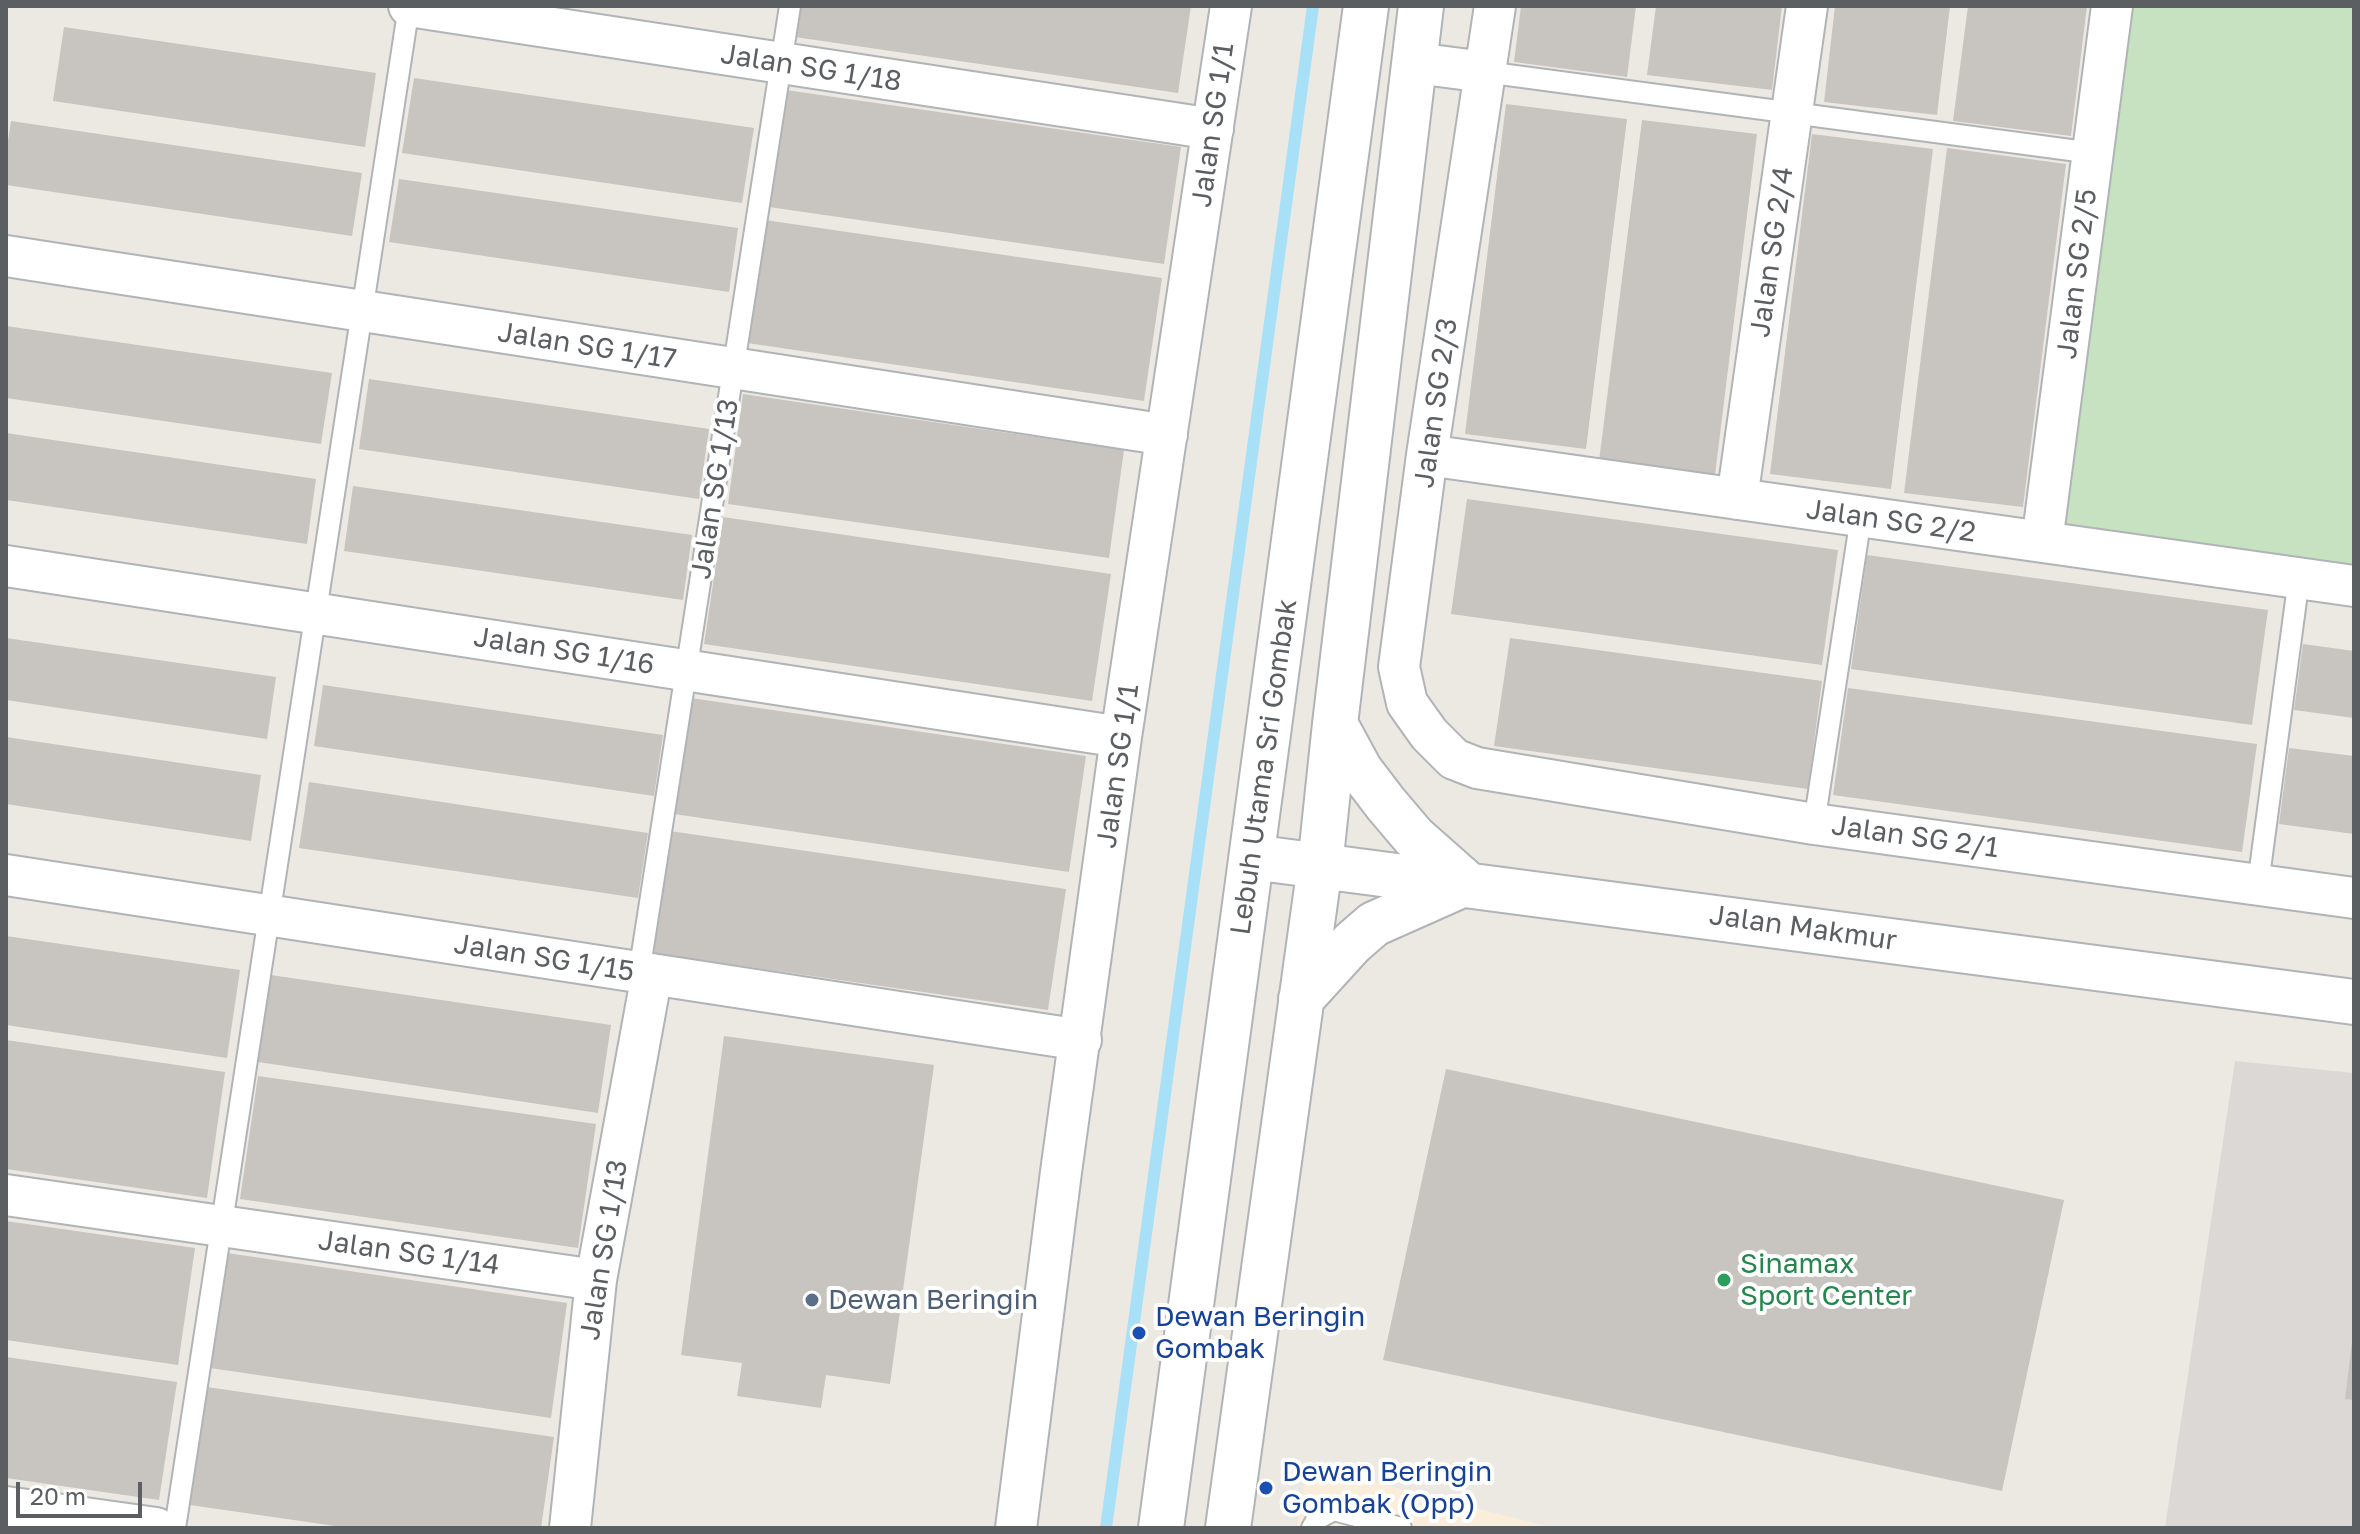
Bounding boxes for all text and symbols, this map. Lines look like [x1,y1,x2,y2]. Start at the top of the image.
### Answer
street label: Jalan SG 1/18 [718,37,904,99]
street label: Jalan SG 1/1 [1185,41,1241,209]
street label: Jalan SG 2/4 [1743,165,1801,339]
street label: Jalan SG 2/5 [2050,187,2104,361]
street label: Jalan SG 1/17 [495,315,679,377]
street label: Jalan SG 2/3 [1407,316,1465,490]
street label: Jalan SG 1/13 [684,396,746,582]
street label: Jalan SG 2/2 [1804,492,1978,550]
street label: Lebuh Utama Sri Gombak [1224,597,1304,937]
street label: Jalan SG 1/16 [471,620,657,682]
street label: Jalan SG 1/1 [1090,682,1146,850]
street label: Jalan SG 2/1 [1829,809,2001,865]
street label: Jalan Makmur [1707,898,1899,958]
street label: Jalan SG 1/15 [452,927,636,989]
street label: Jalan SG 1/13 [573,1157,635,1343]
street label: Jalan SG 1/14 [316,1224,502,1282]
place label: Sinamax Sport Center [1740,1247,1912,1313]
marker: Sinamax Sport Center [1715,1271,1733,1289]
place label: Dewan Beringin [828,1283,1038,1317]
marker: Dewan Beringin [803,1291,821,1309]
place label: Dewan Beringin Gombak [1155,1300,1365,1366]
marker: Dewan Beringin Gombak [1130,1324,1148,1342]
place label: Dewan Beringin Gombak (Opp) [1282,1455,1492,1521]
scale bar [20,1466,146,1516]
marker: Dewan Beringin Gombak (Opp) [1257,1479,1275,1497]
text: 20 m [30,1481,86,1510]

